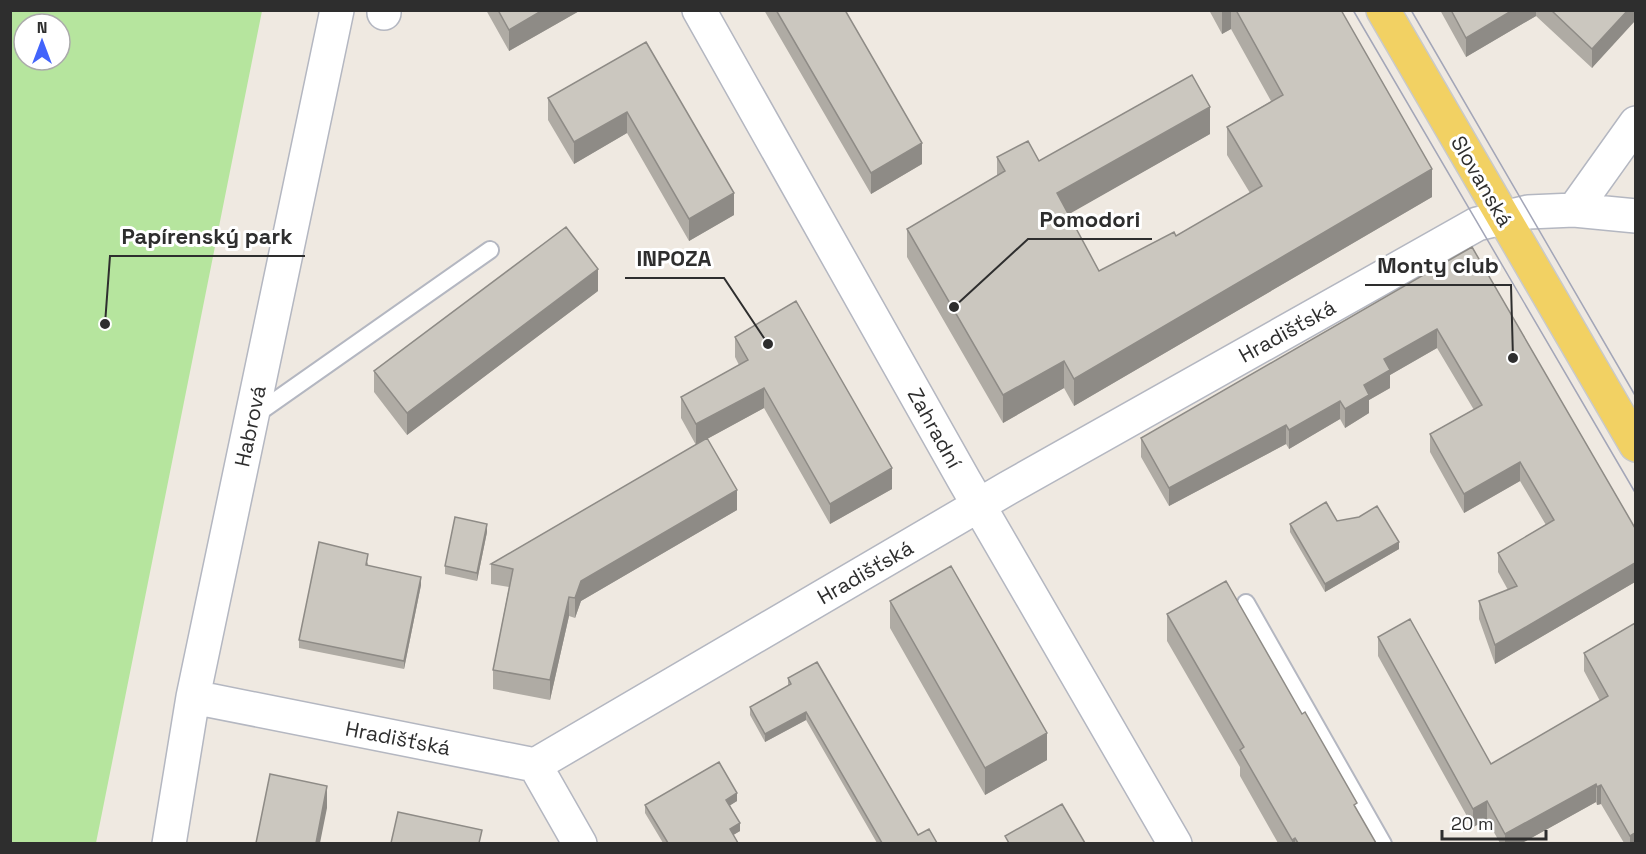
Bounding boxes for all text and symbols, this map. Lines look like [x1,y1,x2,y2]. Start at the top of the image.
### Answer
north arrow [12,12,72,72]
text: N [37,17,47,38]
street label: Slovanská [1445,131,1519,231]
callout: Pomodori [1028,199,1152,239]
text: Pomodori [1040,205,1140,233]
callout: Papírenský park [110,216,305,256]
text: Papírenský park [121,222,293,250]
callout: INPOZA [625,238,724,278]
text: INPOZA [636,244,712,272]
callout: Monty club [1365,245,1511,285]
text: Monty club [1377,251,1499,279]
street label: Hradišťská [1234,293,1340,369]
street label: Habrová [228,383,272,469]
street label: Zahradní [902,383,969,474]
street label: Hradišťská [812,534,918,610]
street label: Hradišťská [343,715,453,761]
scale bar [1442,803,1546,841]
text: 20 m [1451,812,1494,835]

